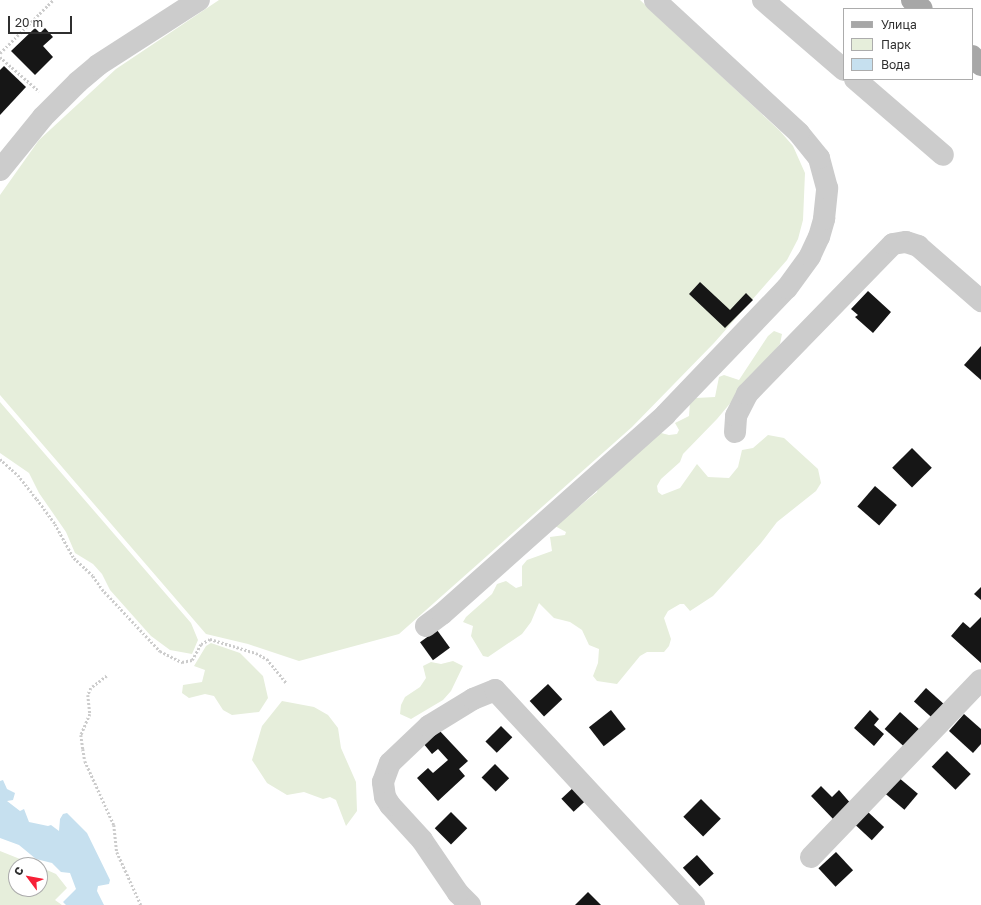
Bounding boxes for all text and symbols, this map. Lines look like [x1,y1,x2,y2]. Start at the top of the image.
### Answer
scale bar [10,8,74,34]
legend [843,8,973,80]
text: 20 m [15,15,43,30]
text: Улица [881,17,917,32]
text: Парк [881,37,911,52]
text: Вода [881,57,910,72]
north arrow [8,857,48,897]
text: С [11,864,26,878]

